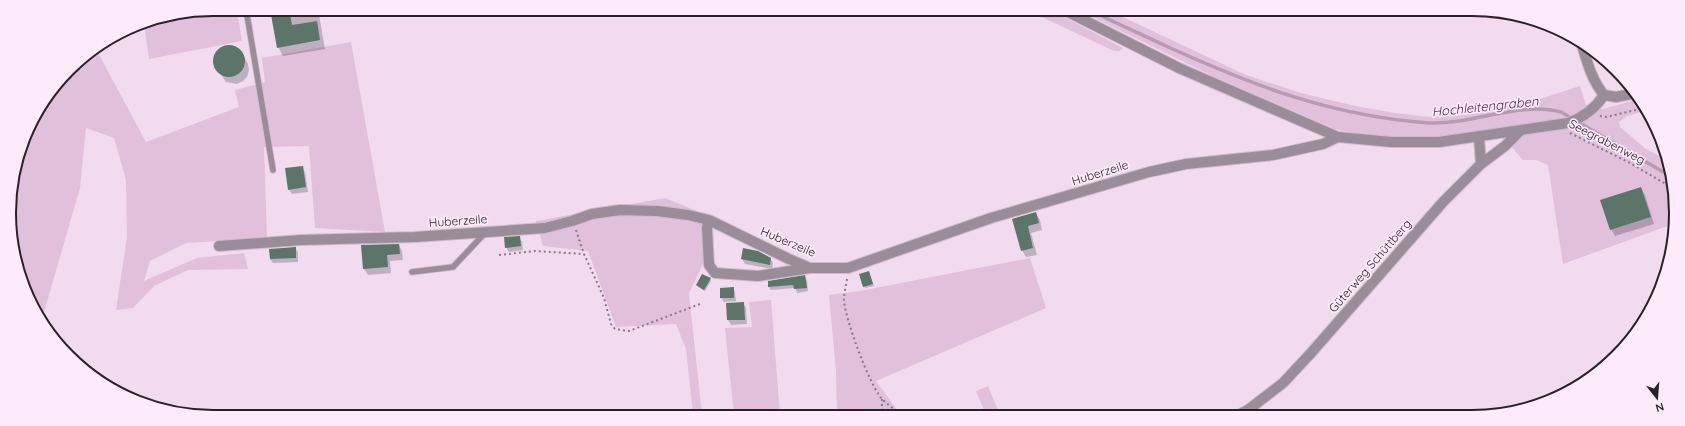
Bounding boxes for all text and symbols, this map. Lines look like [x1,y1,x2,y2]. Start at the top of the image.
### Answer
water label: Hochleitengraben [1431,92,1540,120]
street label: Seegrabenweg [1567,116,1648,167]
street label: Huberzeile [1070,157,1130,188]
street label: Huberzeile [428,211,488,230]
street label: Güterweg Schüttberg [1325,216,1414,315]
street label: Huberzeile [758,223,818,260]
north arrow [1637,378,1677,418]
text: N [1654,400,1666,415]

